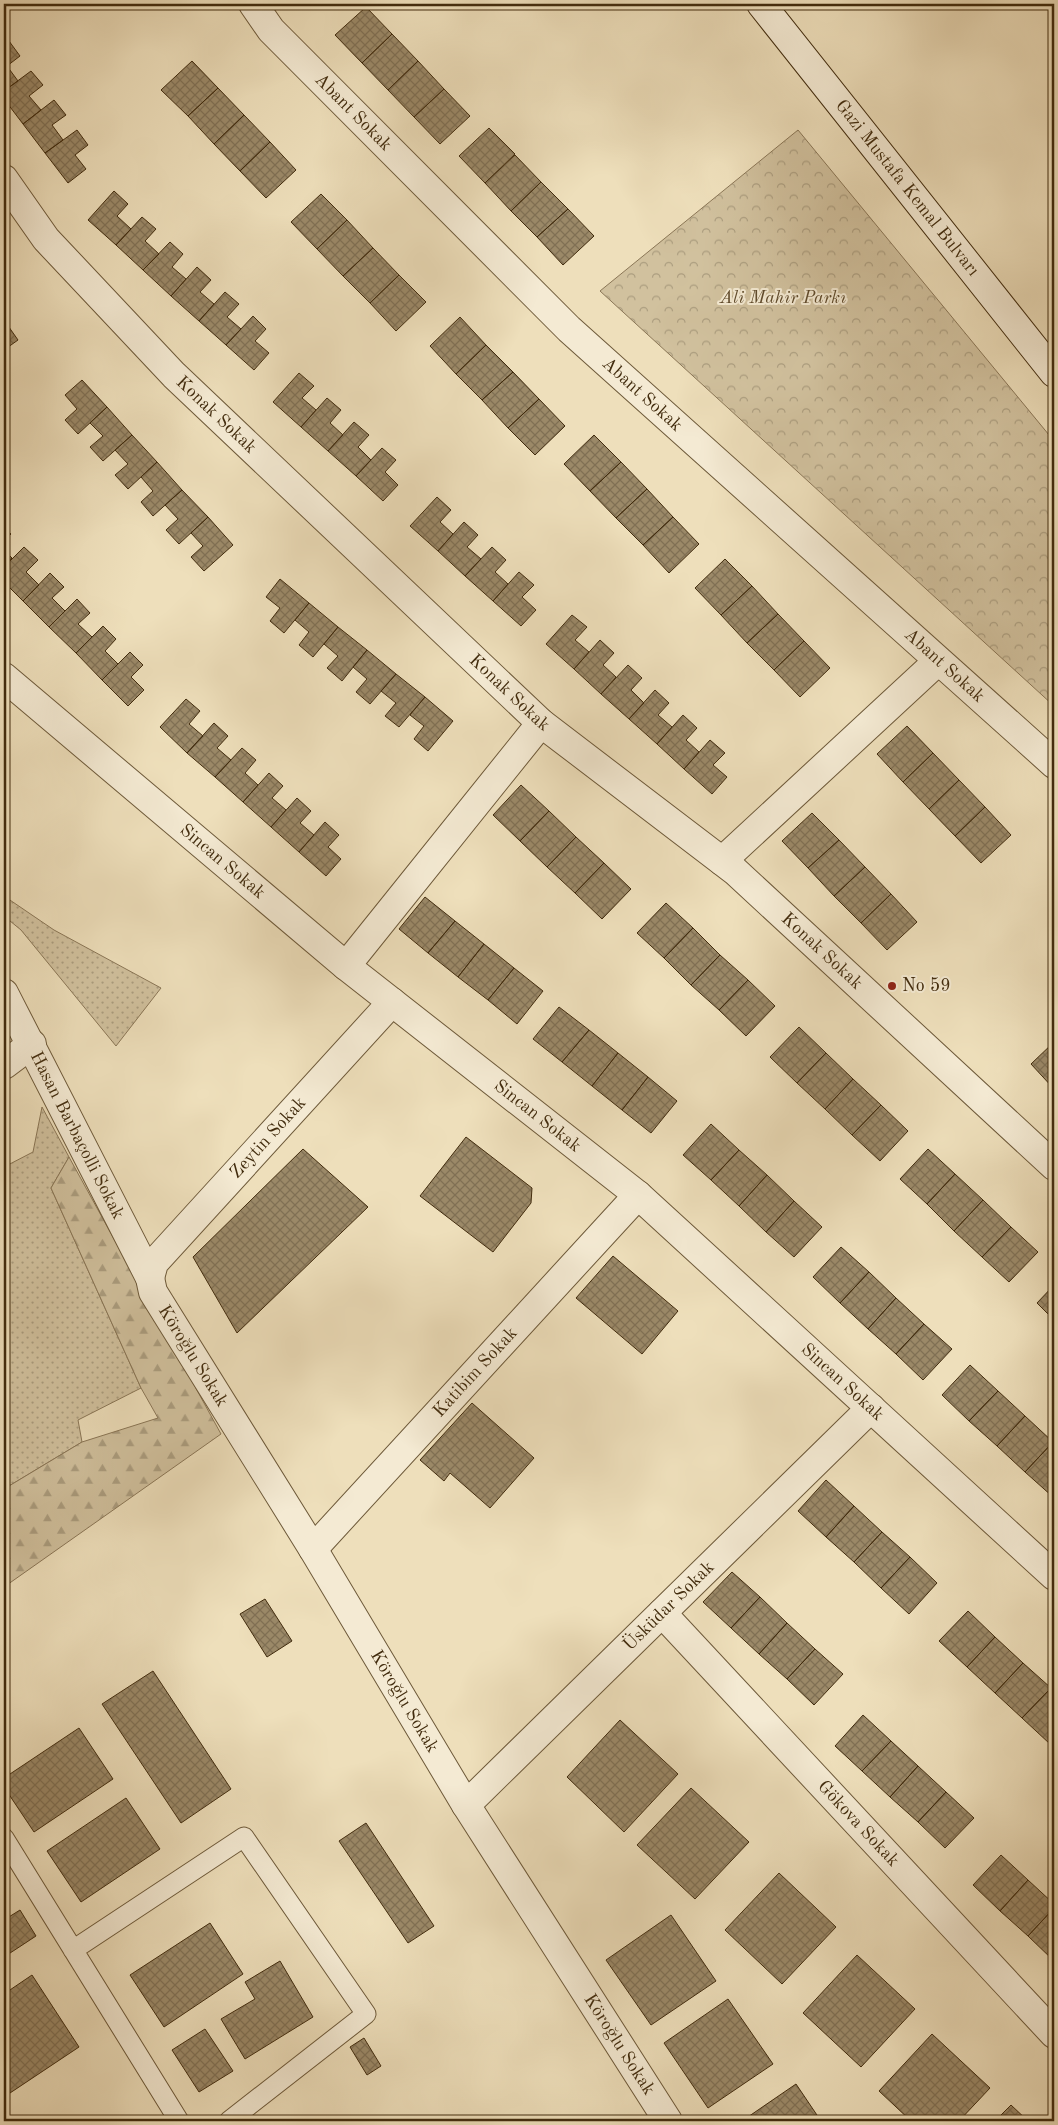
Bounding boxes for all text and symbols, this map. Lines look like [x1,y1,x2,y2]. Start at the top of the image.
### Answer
street label: Abant Sokak [311,70,395,154]
street label: Gazi Mustafa Kemal Bulvarı [832,97,982,280]
park label: Ali Mahir Parkı [719,289,846,307]
street label: Abant Sokak [599,354,686,435]
street label: Konak Sokak [172,373,260,457]
street label: Abant Sokak [901,625,988,706]
street label: Konak Sokak [466,651,553,735]
street label: Sincan Sokak [177,821,268,902]
street label: Konak Sokak [778,910,866,993]
place label: No 59 [902,977,951,995]
marker: No 59 [886,980,898,992]
street label: Hasan Barbaçolli Sokak [27,1049,127,1222]
street label: Sincan Sokak [491,1077,584,1156]
street label: Zeytin Sokak [227,1094,310,1182]
street label: Köroğlu Sokak [155,1302,231,1410]
street label: Katibim Sokak [430,1324,521,1421]
street label: Sincan Sokak [798,1340,887,1424]
street label: Üsküdar Sokak [617,1558,718,1654]
street label: Köroğlu Sokak [367,1647,442,1756]
street label: Gökova Sokak [814,1777,902,1870]
street label: Köroğlu Sokak [580,1991,658,2098]

